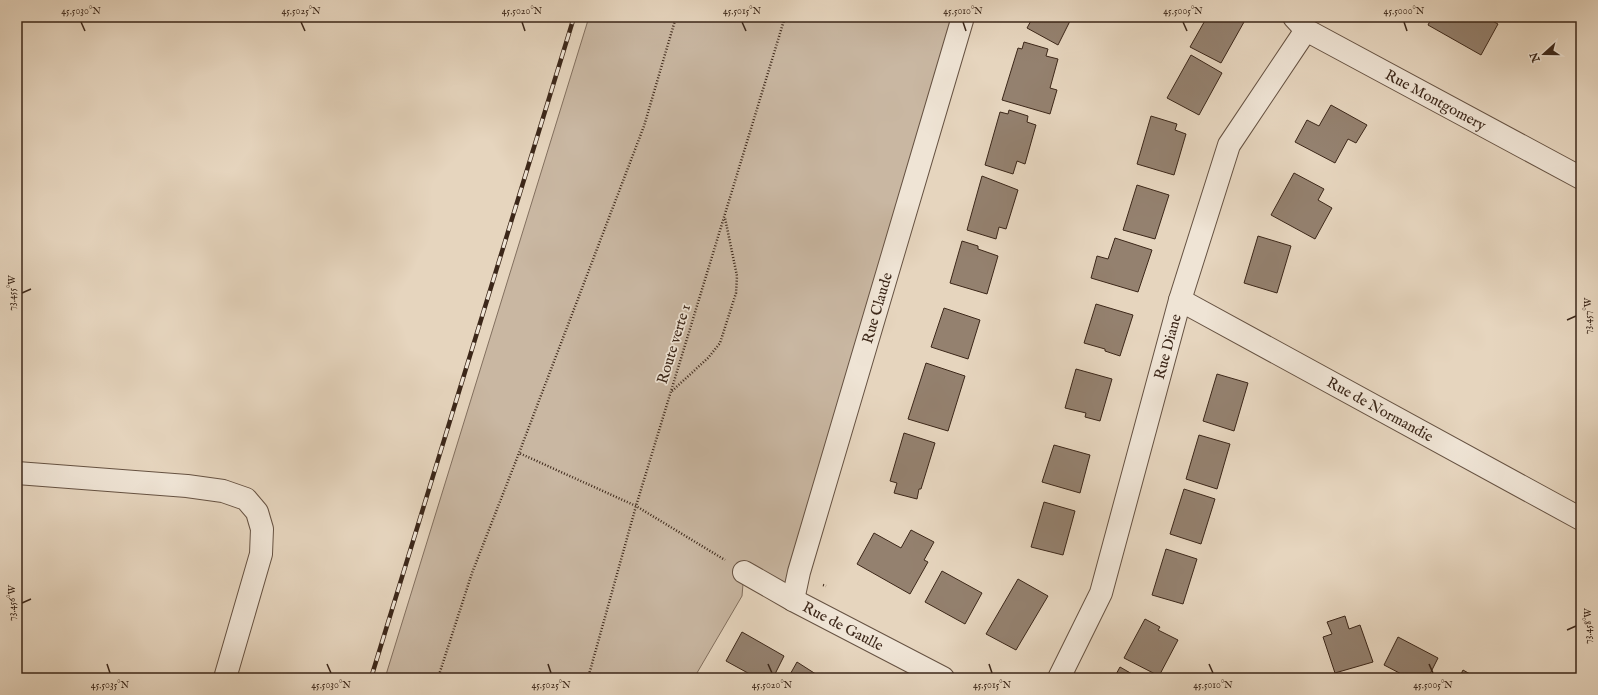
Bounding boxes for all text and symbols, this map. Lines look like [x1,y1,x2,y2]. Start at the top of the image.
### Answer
text: 45.5030°N [61,5,101,18]
text: 45.5025°N [281,5,321,18]
text: 45.5020°N [502,5,543,18]
text: 45.5015°N [723,5,761,18]
text: 45.5010°N [943,5,983,18]
text: 45.5005°N [1163,5,1203,18]
text: 45.5000°N [1384,5,1425,18]
north arrow [1524,34,1564,74]
text: N [1527,50,1544,65]
street label: Rue Montgomery [1382,65,1490,135]
street label: Rue Claude [858,270,897,346]
text: 73.455°W [6,275,19,311]
text: 73.457°W [1582,297,1595,334]
street label: Route verte 1 [653,302,695,386]
street label: Rue Diane [1150,312,1185,381]
street label: Rue de Normandie [1324,373,1437,446]
text: 73.456°W [6,585,19,621]
street label: Rue de Gaulle [799,597,887,655]
text: 73.458°W [1582,608,1595,644]
text: 45.5035°N [91,679,129,692]
text: 45.5030°N [311,679,351,692]
text: 45.5025°N [531,679,571,692]
text: 45.5020°N [752,679,793,692]
text: 45.5015°N [973,679,1011,692]
text: 45.5010°N [1193,679,1233,692]
text: 45.5005°N [1413,679,1453,692]

